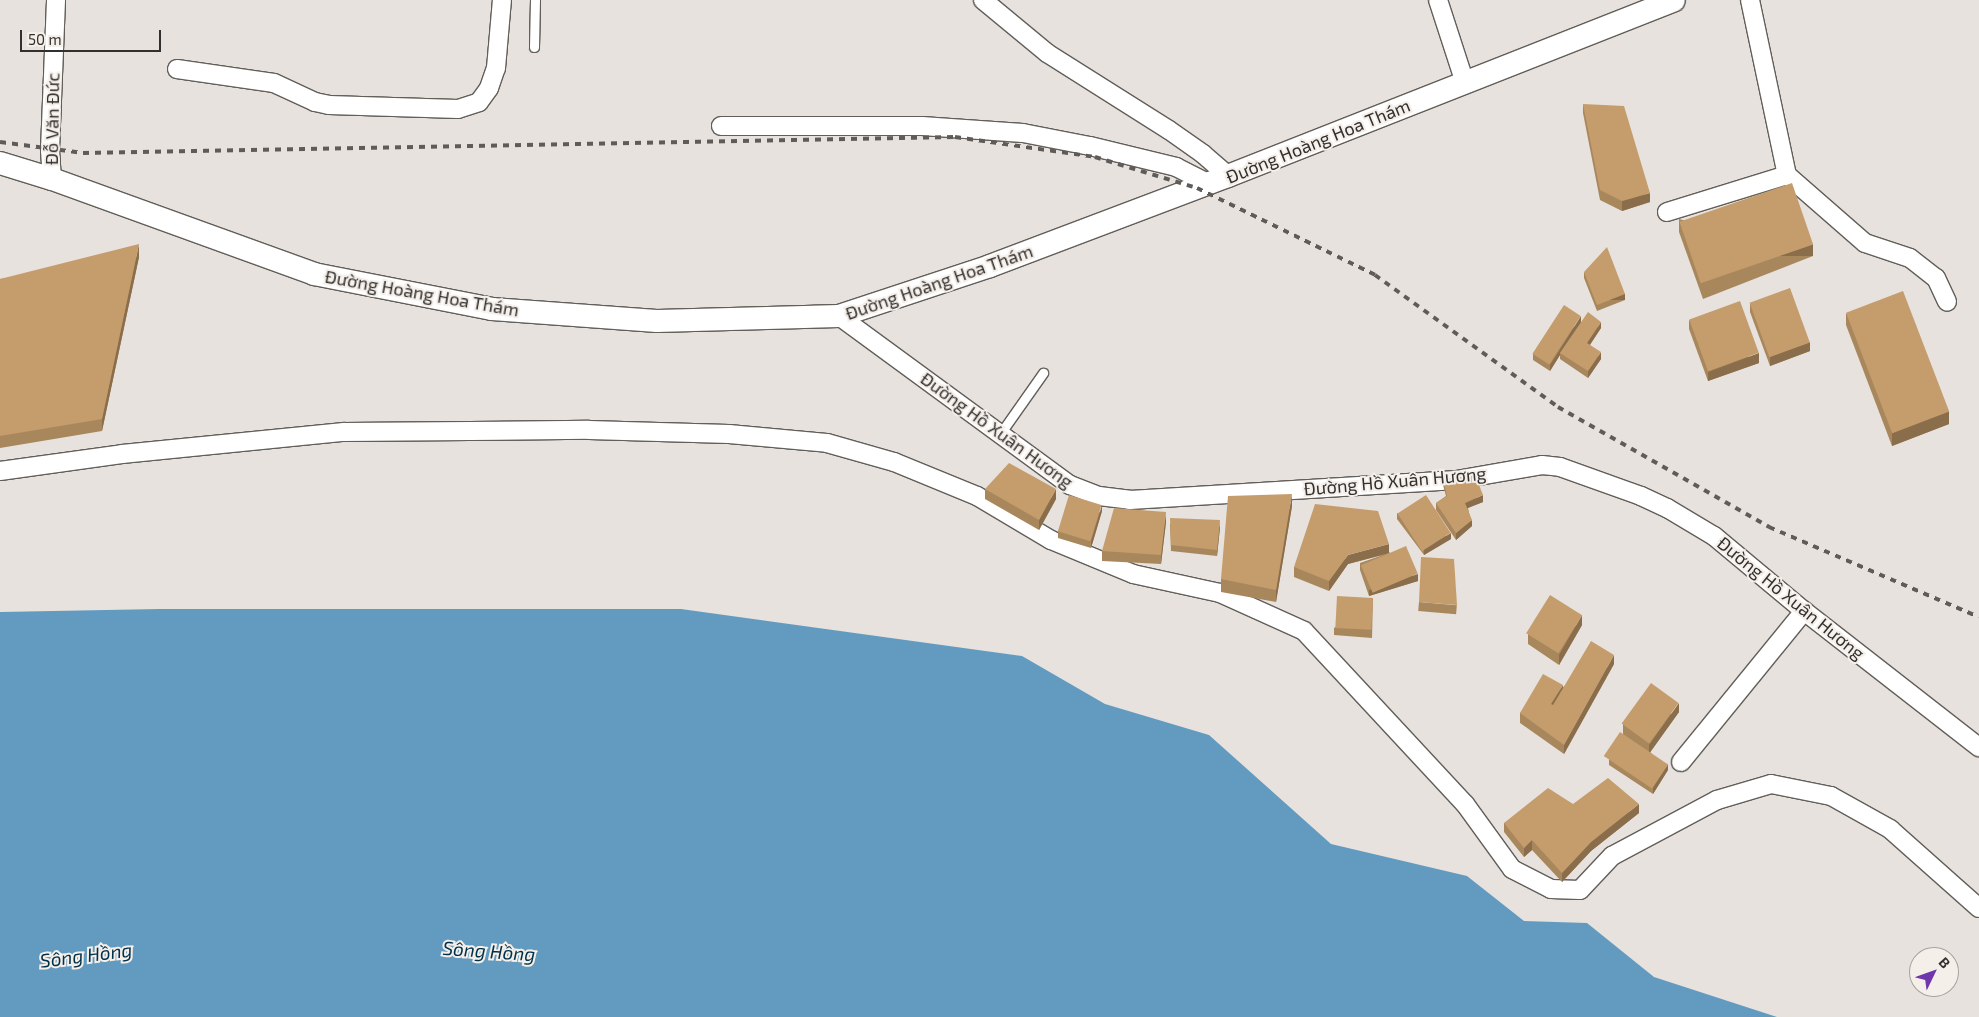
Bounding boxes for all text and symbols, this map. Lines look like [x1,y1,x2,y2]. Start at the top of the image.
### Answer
scale bar [22,20,164,52]
text: 50 m [28,30,62,48]
street label: Đỗ Văn Đức [40,72,64,166]
street label: Đường Hoàng Hoa Thám [1223,94,1413,188]
street label: Đường Hoàng Hoa Thám [842,240,1036,324]
street label: Đường Hoàng Hoa Thám [323,265,521,321]
street label: Đường Hồ Xuân Hương [917,367,1077,493]
street label: Đường Hồ Xuân Hương [1303,462,1487,500]
street label: Đường Hồ Xuân Hương [1713,532,1869,664]
water label: Sông Hồng [442,936,536,966]
water label: Sông Hồng [39,938,133,972]
north arrow [1909,947,1959,997]
text: B [1935,953,1954,971]

